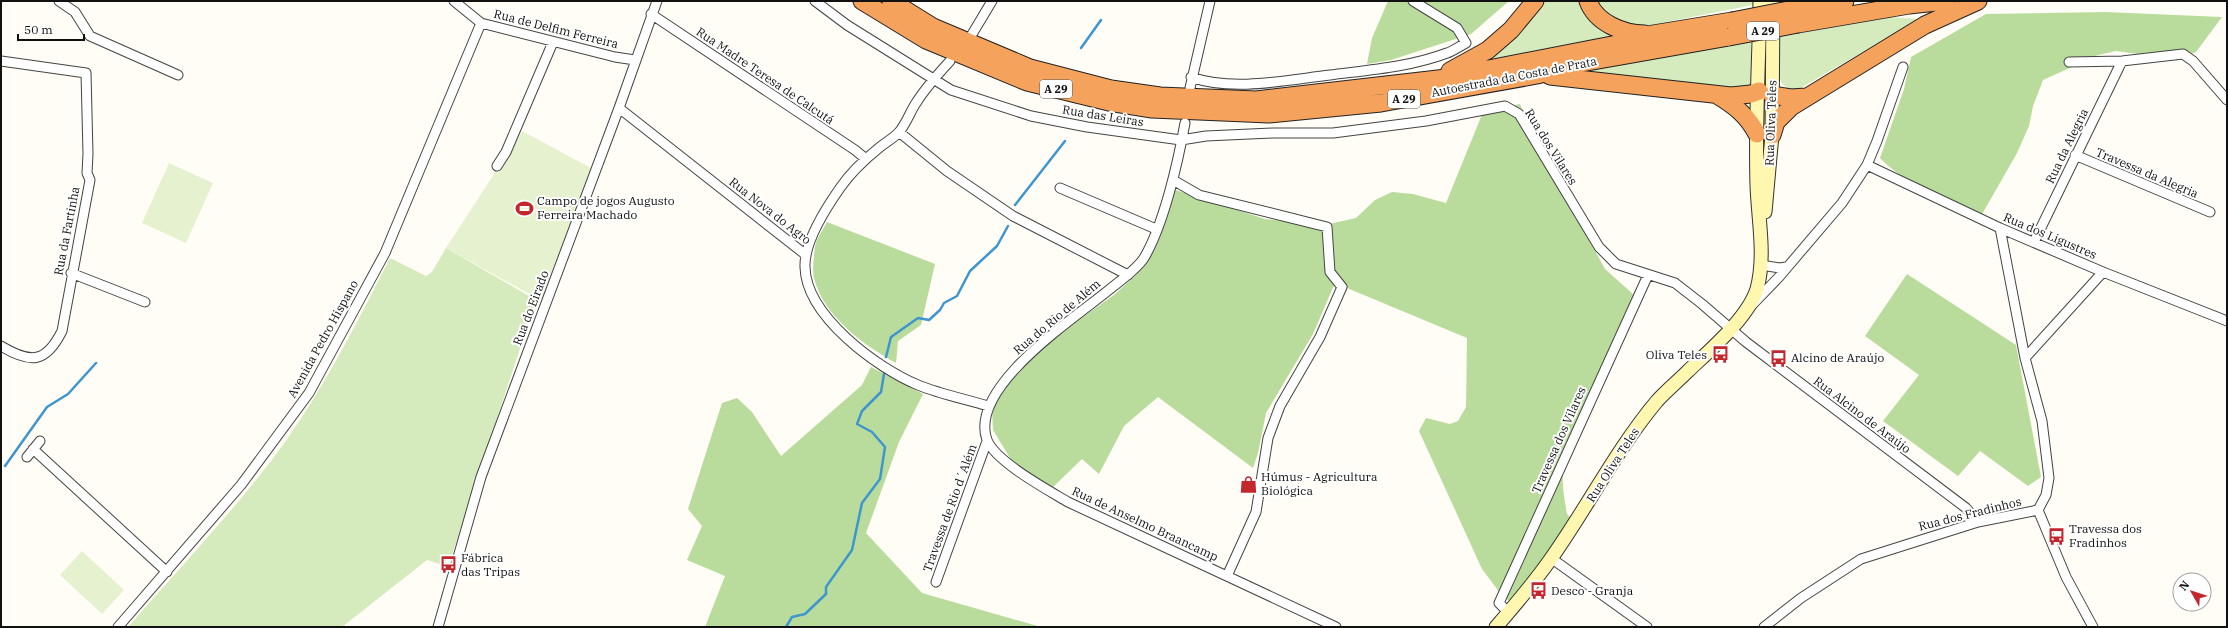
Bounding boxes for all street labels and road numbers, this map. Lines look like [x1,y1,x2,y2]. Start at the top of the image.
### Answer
street label: Rua de Delfim Ferreira [492,6,620,51]
road number: A 29 [1747,22,1779,40]
street label: Rua Madre Teresa de Calcutá [694,24,837,128]
street label: Autoestrada da Costa de Prata [1430,53,1598,100]
road number: A 29 [1040,80,1072,98]
street label: Rua Oliva Teles [1762,80,1780,166]
road number: A 29 [1388,90,1420,108]
street label: Rua das Leiras [1061,102,1145,129]
street label: Rua da Alegria [2042,105,2091,186]
street label: Rua dos Vilares [1522,106,1581,188]
street label: Travessa da Alegria [2094,144,2201,201]
street label: Rua Nova do Agro [726,174,814,247]
street label: Rua da Fartinha [51,185,83,277]
street label: Rua dos Ligustres [2001,209,2099,262]
street label: Rua do Eirado [509,268,552,347]
street label: Rua do Rio de Além [1010,275,1104,357]
street label: Avenida Pedro Hispano [284,277,361,400]
street label: Rua Alcino de Araújo [1811,373,1914,456]
street label: Travessa dos Vilares [1528,384,1589,495]
street label: Rua Oliva Teles [1583,424,1642,505]
street label: Travessa de Rio d´Além [919,441,980,574]
street label: Rua de Anselmo Braancamp [1070,483,1221,564]
street label: Rua dos Fradinhos [1917,493,2023,534]

